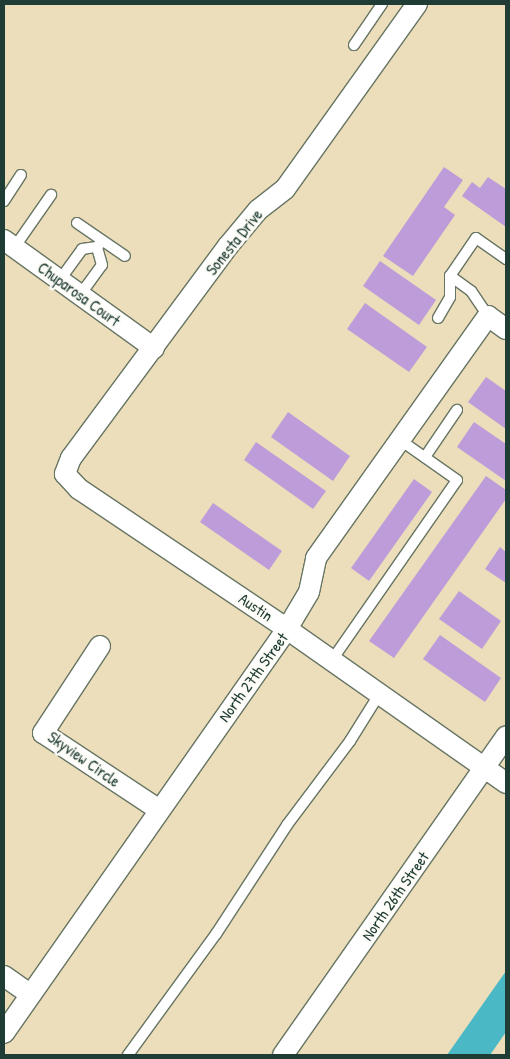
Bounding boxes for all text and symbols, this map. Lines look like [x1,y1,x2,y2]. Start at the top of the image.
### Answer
street label: Sonesta Drive [202,205,266,279]
street label: Chuparosa Court [34,258,124,330]
street label: Austin [235,589,277,625]
street label: North 27th Street [214,629,292,725]
street label: Skyview Circle [44,727,124,791]
street label: North 26th Street [357,848,433,944]

